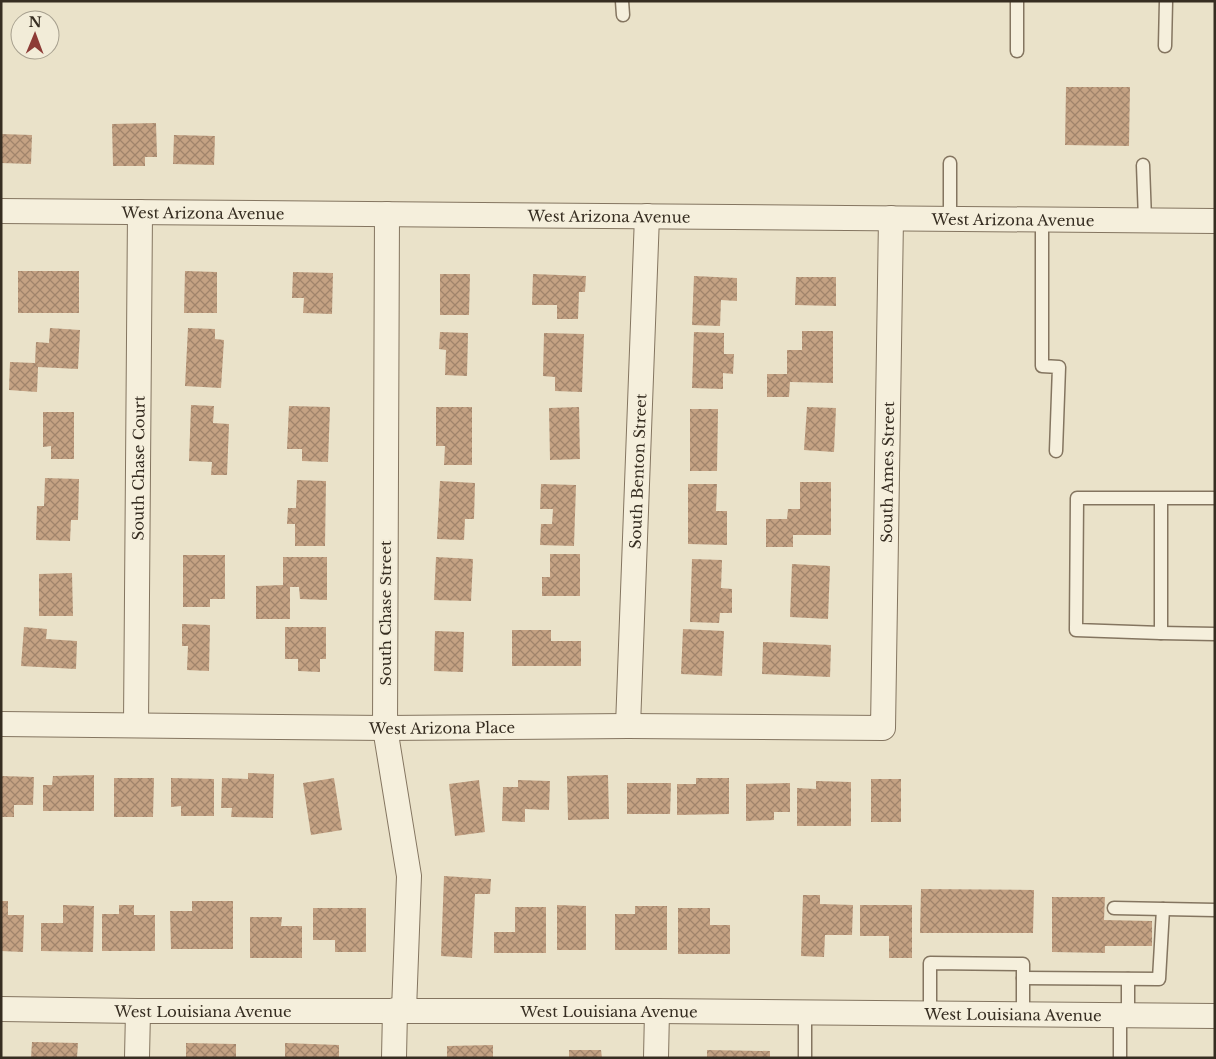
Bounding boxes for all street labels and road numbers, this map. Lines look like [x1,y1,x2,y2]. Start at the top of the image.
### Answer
street label: West Arizona Avenue [121,202,284,223]
street label: West Arizona Avenue [527,206,690,226]
street label: West Arizona Avenue [931,209,1094,230]
street label: South Benton Street [625,393,650,549]
street label: South Chase Court [128,395,148,541]
street label: South Ames Street [876,401,898,543]
street label: South Chase Street [376,540,395,686]
street label: West Arizona Place [368,717,515,738]
street label: West Louisiana Avenue [113,1001,292,1021]
street label: West Louisiana Avenue [519,1002,698,1021]
street label: West Louisiana Avenue [923,1004,1102,1024]

